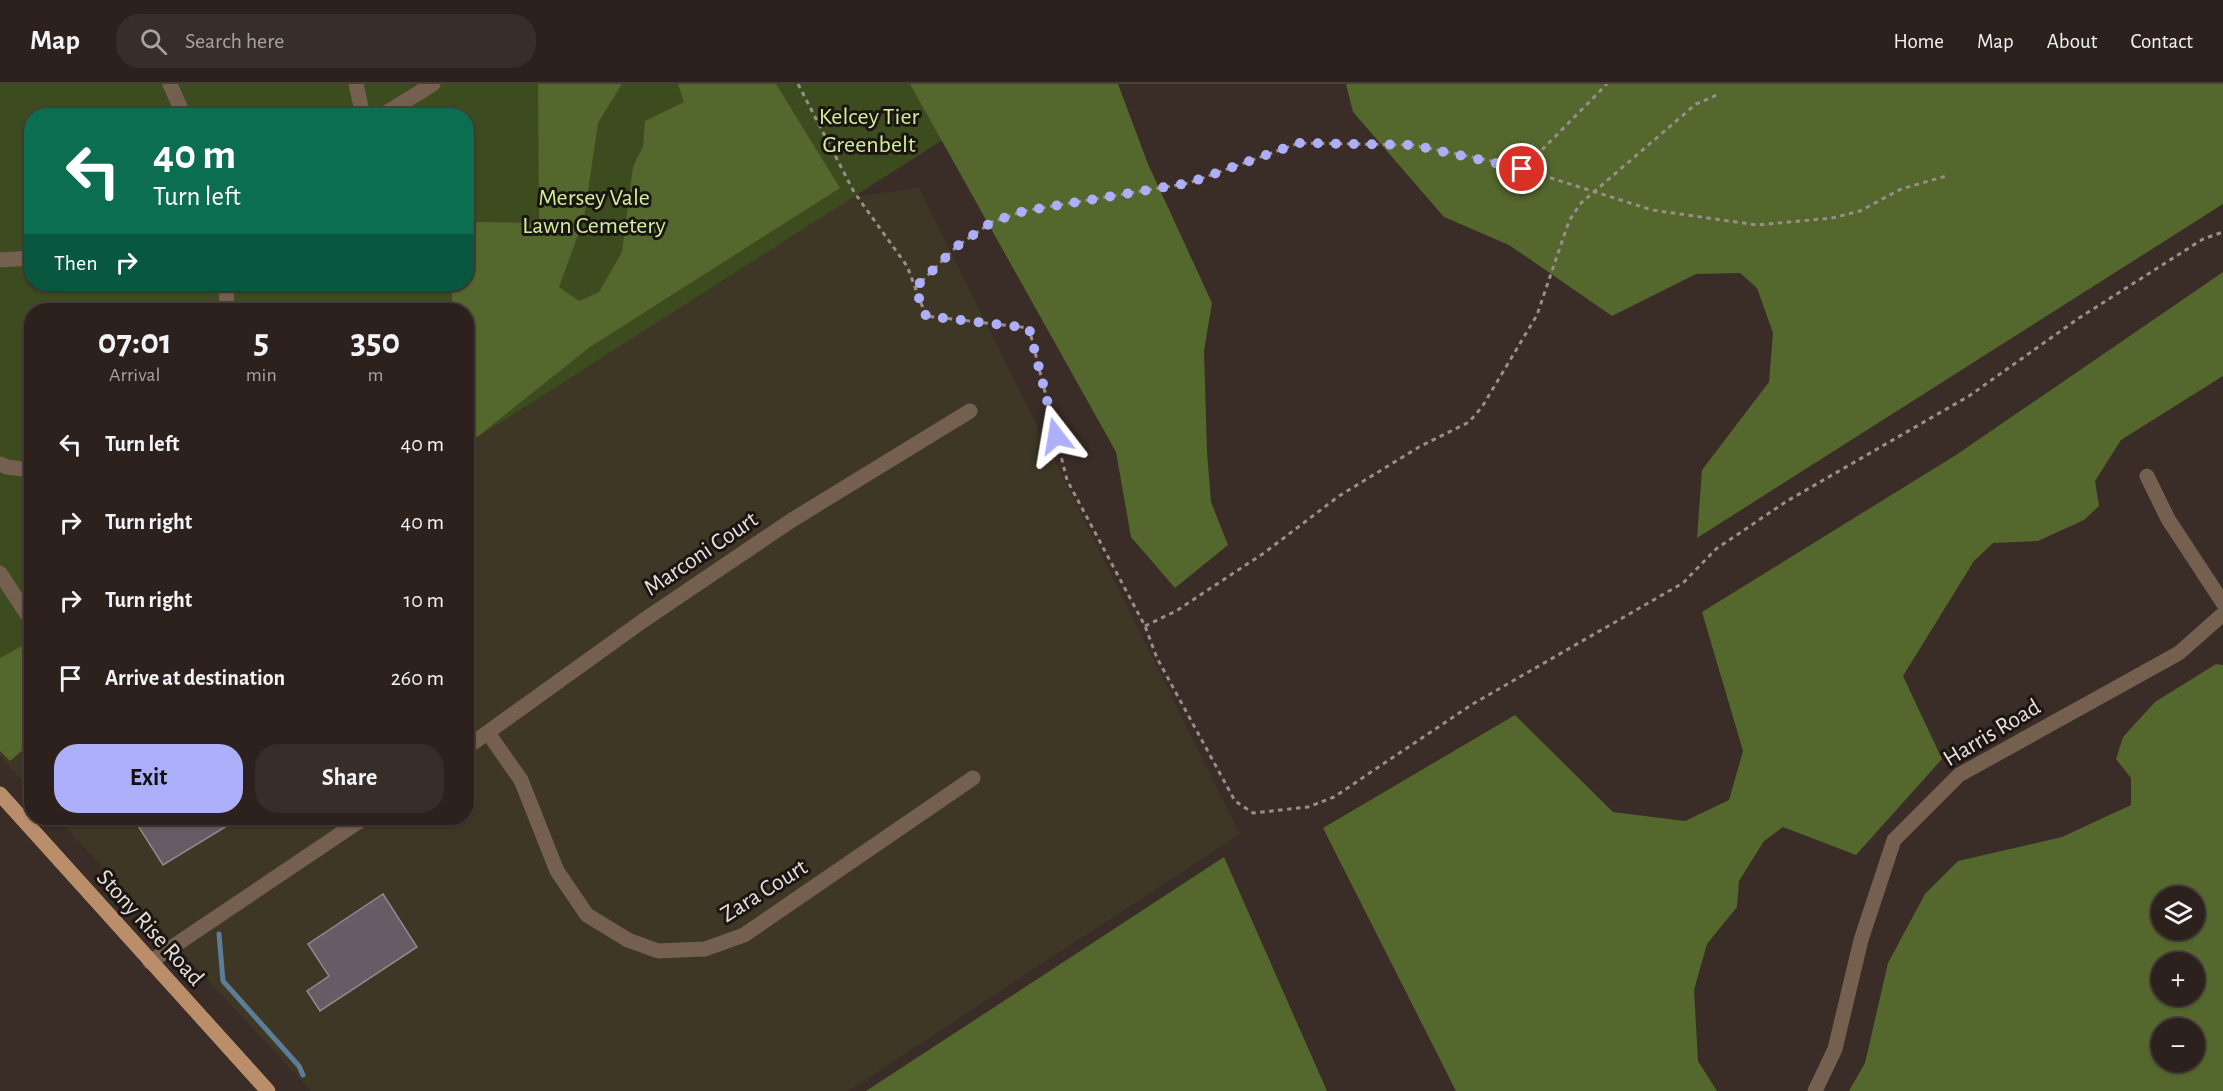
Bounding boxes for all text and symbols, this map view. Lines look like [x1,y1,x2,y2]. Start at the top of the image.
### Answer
search box [116,14,536,68]
icon: search [137,25,170,58]
text: Map [30,27,80,55]
text: Search here [185,30,284,52]
text: Home [1893,31,1944,52]
text: Map [1977,31,2014,52]
text: About [2047,31,2097,52]
text: Contact [2130,31,2193,52]
park label: Kelcey Tier Greenbelt [819,105,919,157]
icon: left [54,132,132,210]
text: 40 m [153,134,236,176]
pin [1496,143,1547,194]
icon: arrive [1505,152,1538,185]
text: Turn left [153,183,241,210]
park label: Mersey Vale Lawn Cemetery [522,186,666,238]
icon: right [110,246,143,279]
text: Then [54,252,98,274]
text: 07:01 [98,324,172,360]
text: 5 [253,324,269,360]
text: 350 [350,324,400,360]
text: Arrival [109,365,161,385]
text: min [246,365,277,385]
text: m [367,365,383,385]
position arrow [1024,404,1088,468]
icon: left [54,428,87,461]
text: Turn left [105,433,179,455]
text: 40 m [401,433,444,455]
icon: right [54,506,87,539]
street label: Marconi Court [640,507,762,601]
text: Turn right [105,511,192,533]
text: 40 m [401,511,444,533]
icon: right [54,584,87,617]
text: Turn right [105,589,192,611]
text: 10 m [404,589,444,611]
icon: arrive [54,662,87,695]
text: Arrive at destination [105,667,285,689]
text: 260 m [391,667,444,689]
street label: Harris Road [1939,695,2045,771]
button: Exit [54,744,243,813]
button: Share [255,744,444,813]
street label: Zara Court [716,855,812,927]
street label: Stony Rise Road [92,865,208,991]
map controls [2151,886,2205,1072]
button: layers [2151,886,2205,940]
button: + [2151,952,2205,1006]
button: − [2151,1018,2205,1072]

